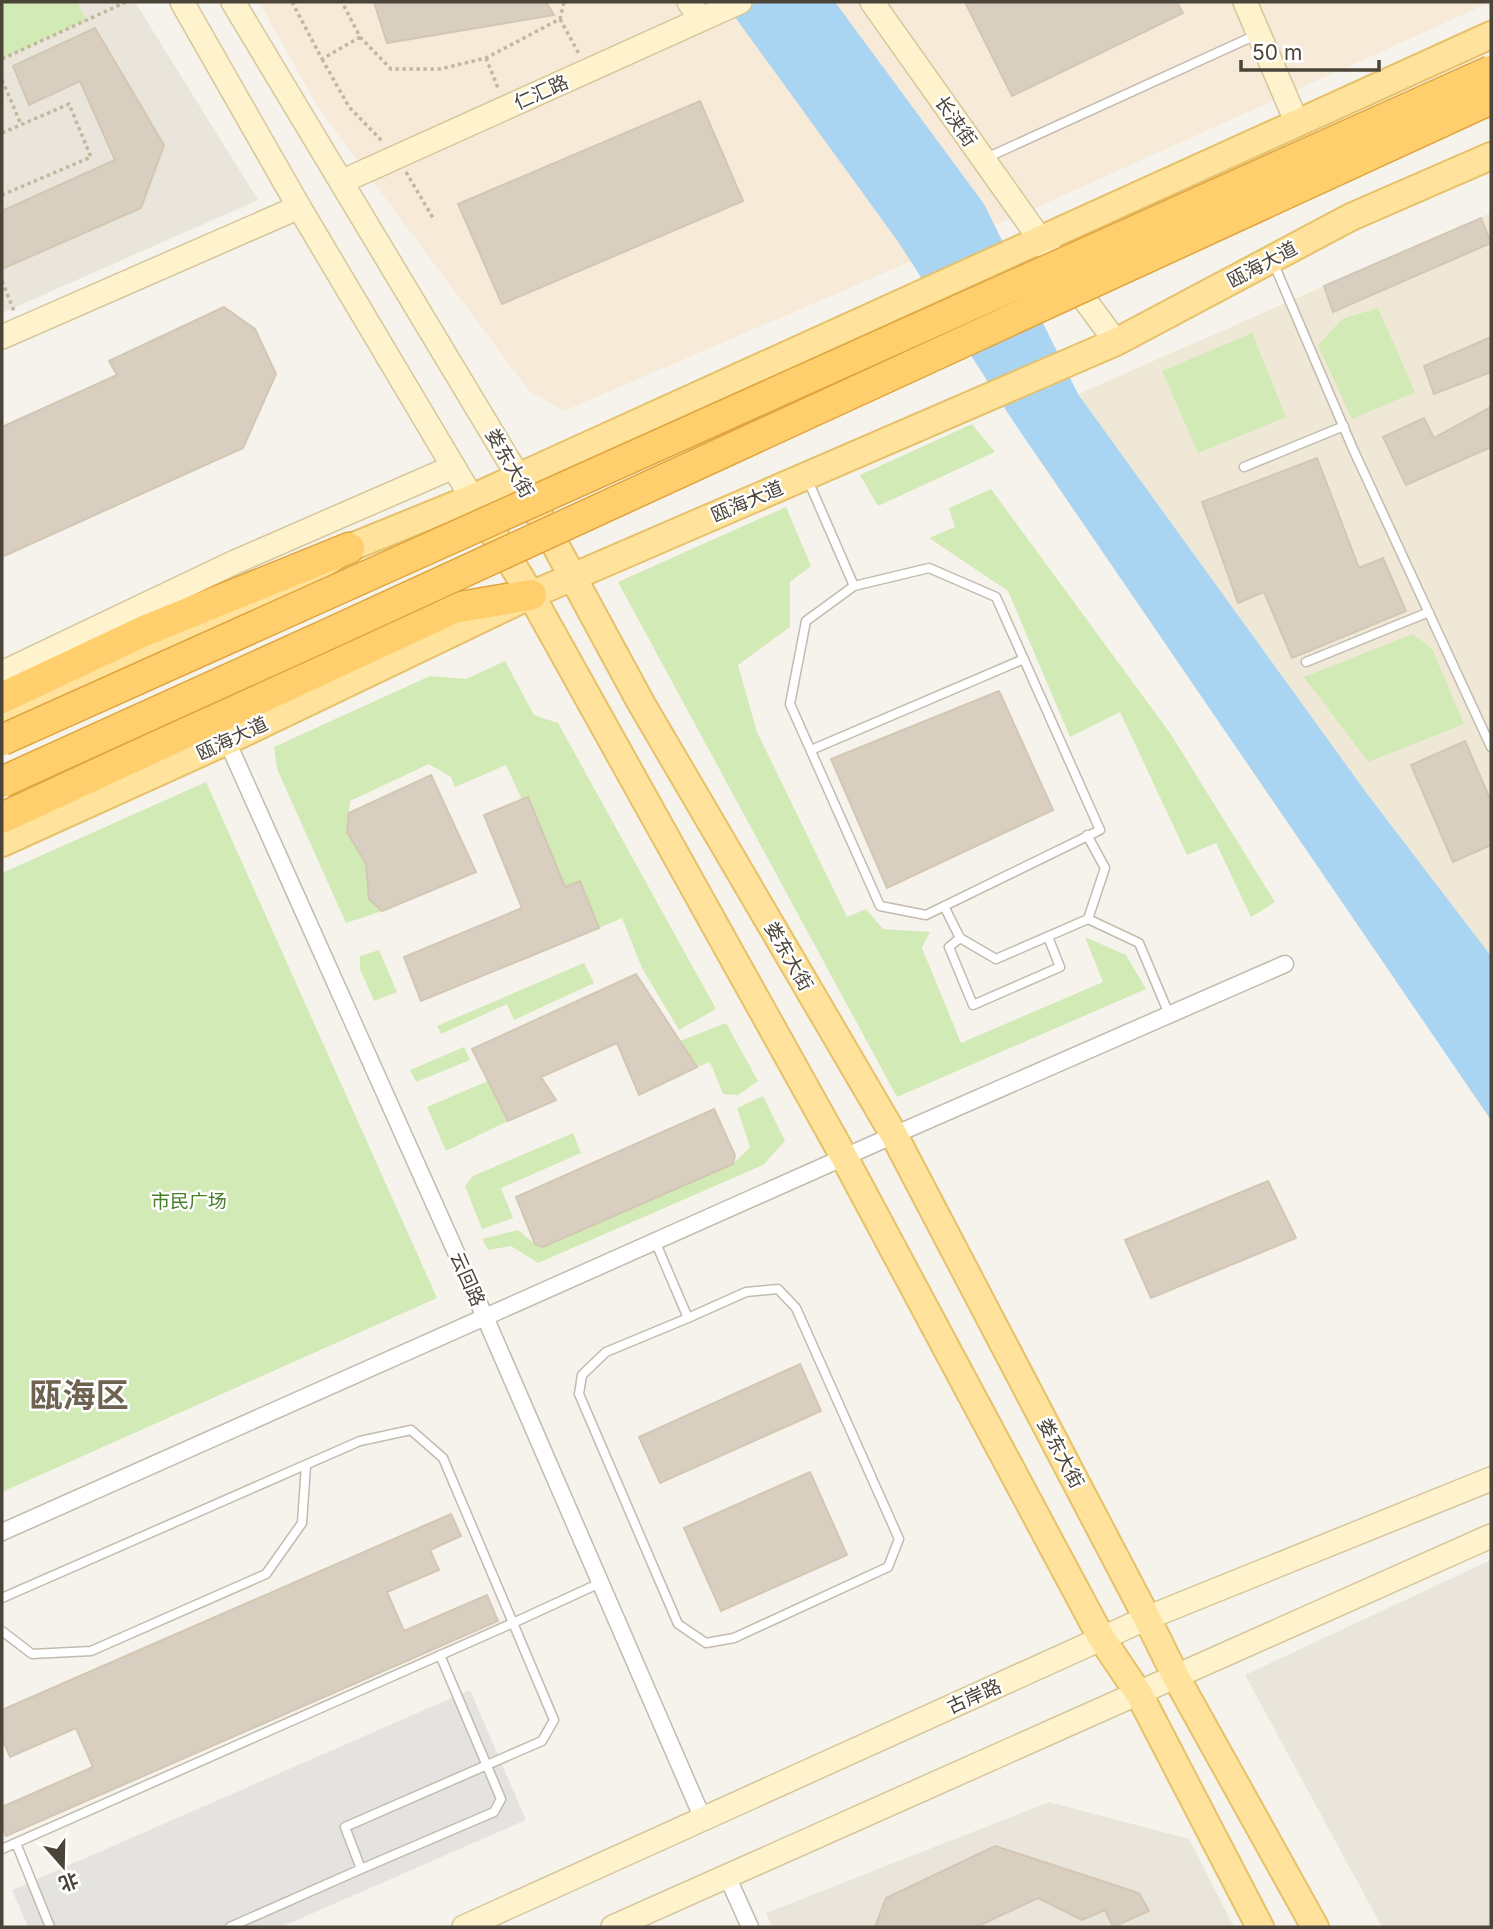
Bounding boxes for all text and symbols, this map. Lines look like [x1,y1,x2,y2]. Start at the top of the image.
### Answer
scale bar [1241,28,1379,72]
text: 50 m [1252,40,1302,65]
street label: 仁汇路 [510,70,572,115]
street label: 长浃街 [930,91,981,151]
street label: 瓯海大道 [1223,236,1301,292]
street label: 娄东大街 [481,425,539,502]
street label: 瓯海大道 [708,476,787,527]
street label: 瓯海大道 [193,712,272,765]
street label: 娄东大街 [760,918,818,995]
park label: 市民广场 [151,1190,227,1213]
street label: 云回路 [445,1248,490,1310]
district label: 瓯海区 [30,1375,129,1415]
street label: 娄东大街 [1033,1414,1089,1492]
street label: 古岸路 [943,1674,1005,1719]
north arrow [28,1831,98,1901]
text: 北 [56,1867,82,1896]

